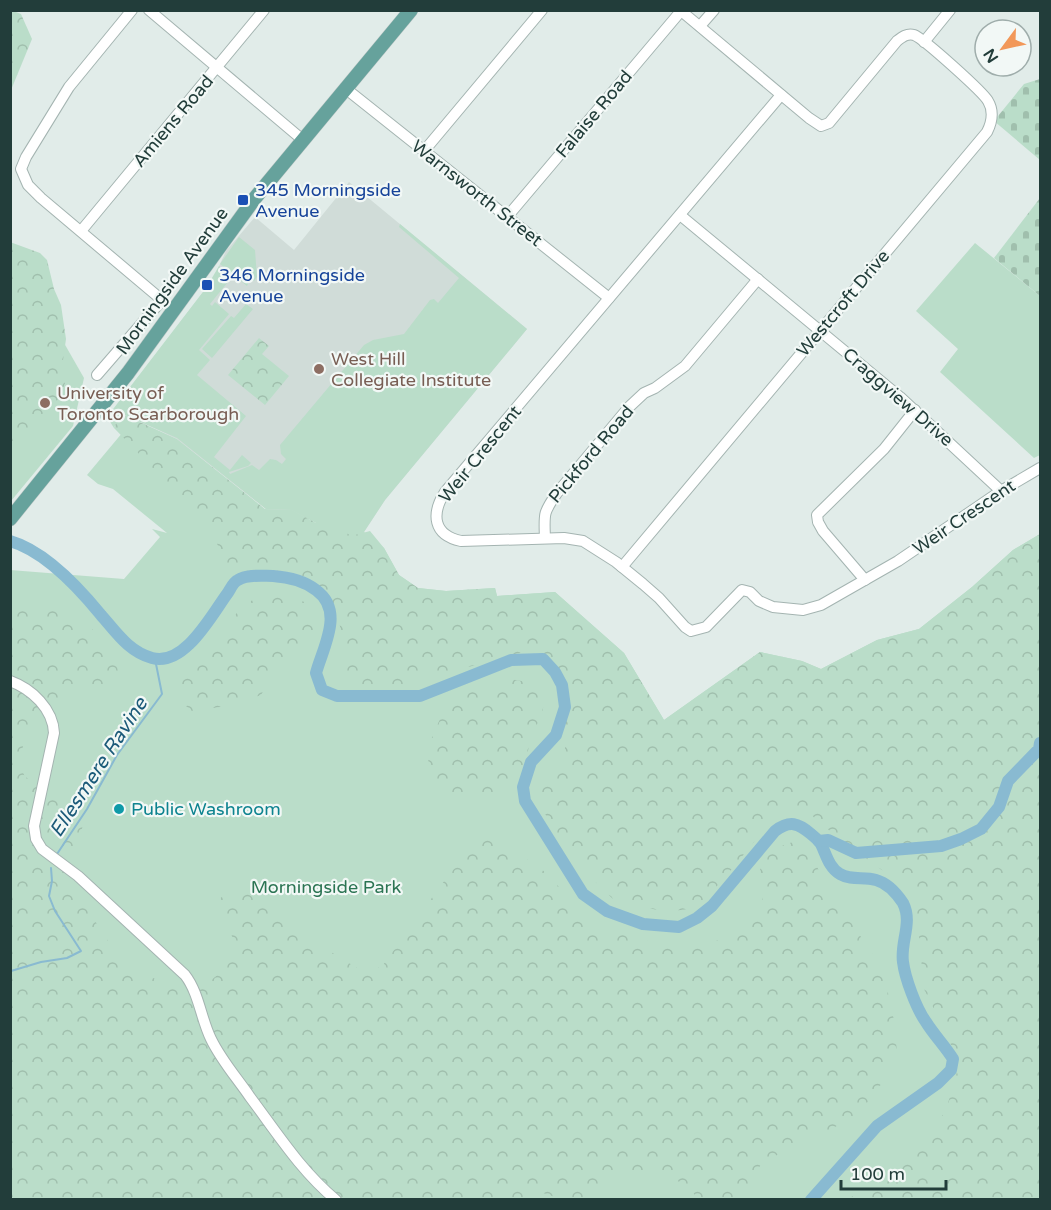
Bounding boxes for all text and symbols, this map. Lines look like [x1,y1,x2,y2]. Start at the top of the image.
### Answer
north arrow [973,18,1033,78]
text: N [979,45,1003,66]
street label: Falaise Road [551,66,637,162]
street label: Amiens Road [128,70,218,172]
street label: Warnsworth Street [407,135,547,251]
place label: 345 Morningside Avenue [255,179,401,222]
marker: 345 Morningside Avenue [236,193,250,207]
street label: Morningside Avenue [111,203,233,359]
street label: Westcroft Drive [792,245,894,361]
place label: 346 Morningside Avenue [219,264,365,307]
marker: 346 Morningside Avenue [200,278,214,292]
street label: Craggview Drive [838,343,958,451]
place label: West Hill Collegiate Institute [331,348,491,391]
marker: West Hill Collegiate Institute [312,362,326,376]
place label: University of Toronto Scarborough [57,382,239,425]
marker: University of Toronto Scarborough [38,396,52,410]
street label: Weir Crescent [434,401,526,507]
street label: Pickford Road [544,401,638,507]
street label: Weir Crescent [909,475,1019,559]
water label: Ellesmere Ravine [45,692,154,842]
place label: Public Washroom [131,798,281,820]
marker: Public Washroom [112,802,126,816]
park label: Morningside Park [251,876,401,898]
scale bar [841,1153,946,1191]
text: 100 m [850,1163,905,1185]

